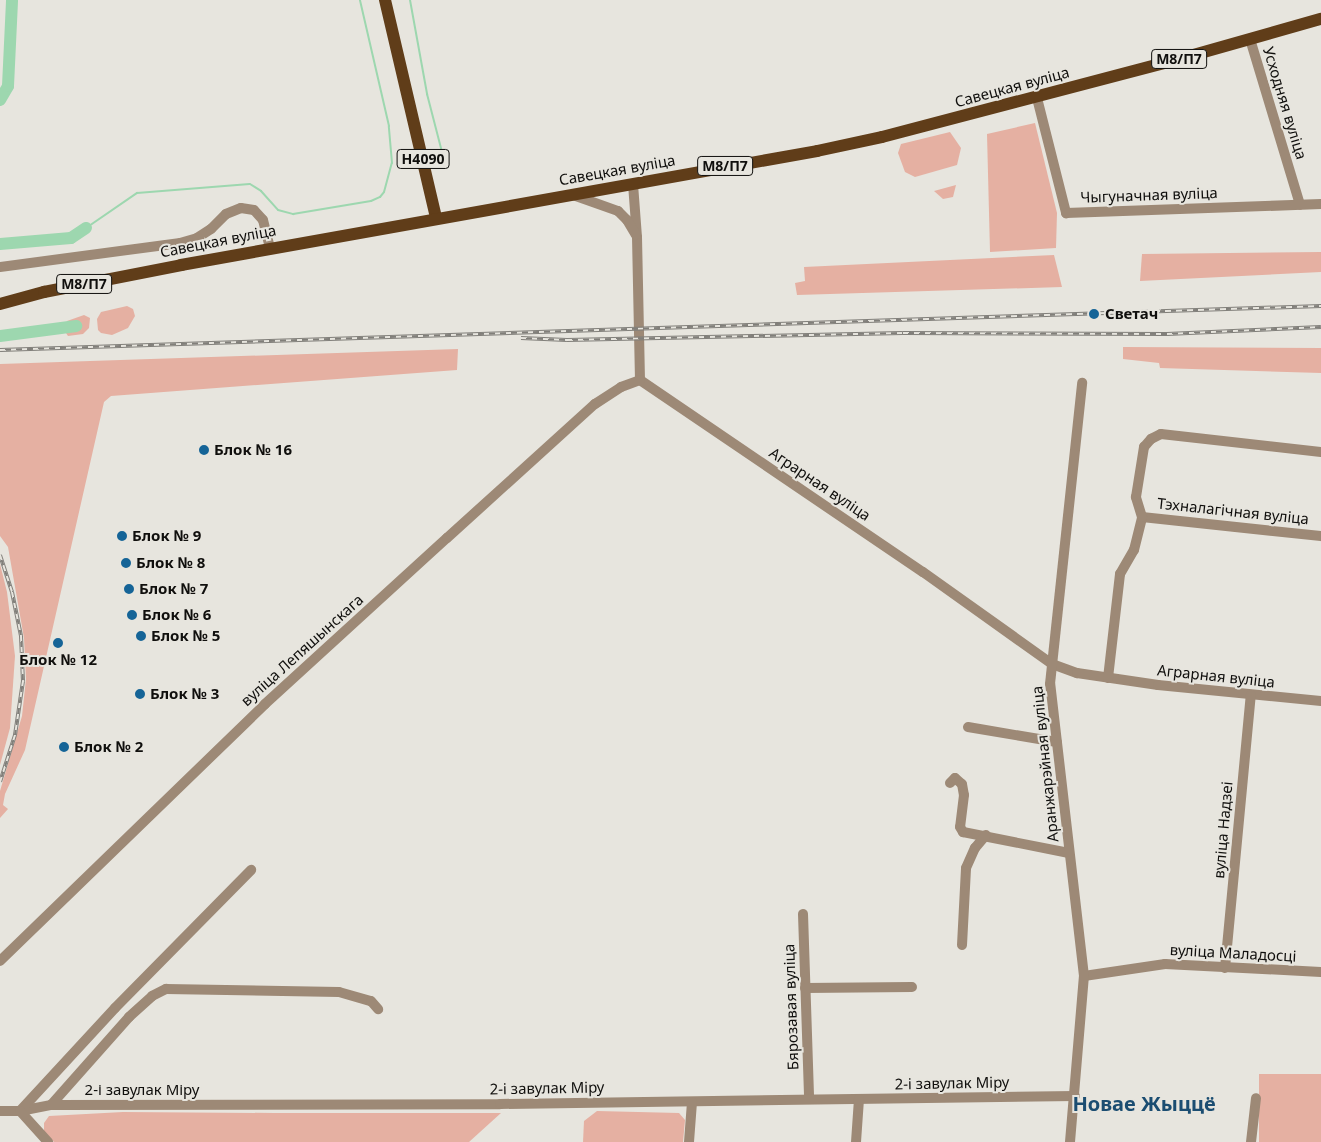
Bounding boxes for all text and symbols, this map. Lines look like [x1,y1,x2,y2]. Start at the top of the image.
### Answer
street label: Усходняя вуліца [1259,45,1311,161]
road number: М8/П7 [1150,48,1208,70]
street label: Савецкая вуліца [953,63,1071,111]
road number: Н4090 [396,148,450,170]
street label: Савецкая вуліца [557,151,677,189]
road number: М8/П7 [696,154,754,178]
street label: Чыгуначная вуліца [1080,184,1218,206]
street label: Савецкая вуліца [158,221,278,261]
road number: М8/П7 [55,272,113,296]
place label: Светач [1105,305,1158,323]
marker: Светач [1087,307,1101,321]
place label: Блок № 16 [214,441,292,459]
street label: Аграрная вуліца [766,443,874,525]
marker: Блок № 16 [198,444,210,456]
street label: Тэхналагічная вуліца [1156,494,1310,528]
place label: Блок № 9 [132,527,201,545]
marker: Блок № 9 [116,530,128,542]
place label: Блок № 8 [136,554,205,572]
marker: Блок № 8 [120,557,132,569]
place label: Блок № 7 [139,580,208,598]
marker: Блок № 7 [123,583,135,595]
street label: вуліца Лепяшынскага [237,590,367,710]
place label: Блок № 6 [142,606,211,624]
marker: Блок № 6 [126,609,138,621]
place label: Блок № 5 [151,627,220,645]
marker: Блок № 5 [135,630,147,642]
marker: Блок № 12 [52,637,64,649]
place label: Блок № 12 [19,651,97,669]
street label: Аграрная вуліца [1156,661,1276,691]
place label: Блок № 3 [150,685,219,703]
street label: Аранжарэйная вуліца [1028,685,1062,843]
marker: Блок № 3 [134,688,146,700]
place label: Блок № 2 [74,738,143,756]
marker: Блок № 2 [58,741,70,753]
street label: вуліца Надзеі [1210,781,1236,879]
street label: вуліца Маладосці [1169,941,1297,965]
street label: Бярозавая вуліца [780,944,802,1070]
street label: 2-і завулак Міру [894,1073,1010,1093]
street label: 2-і завулак Міру [489,1078,605,1098]
street label: 2-і завулак Міру [85,1081,199,1099]
district label: Новае Жыццё [1072,1091,1216,1115]

